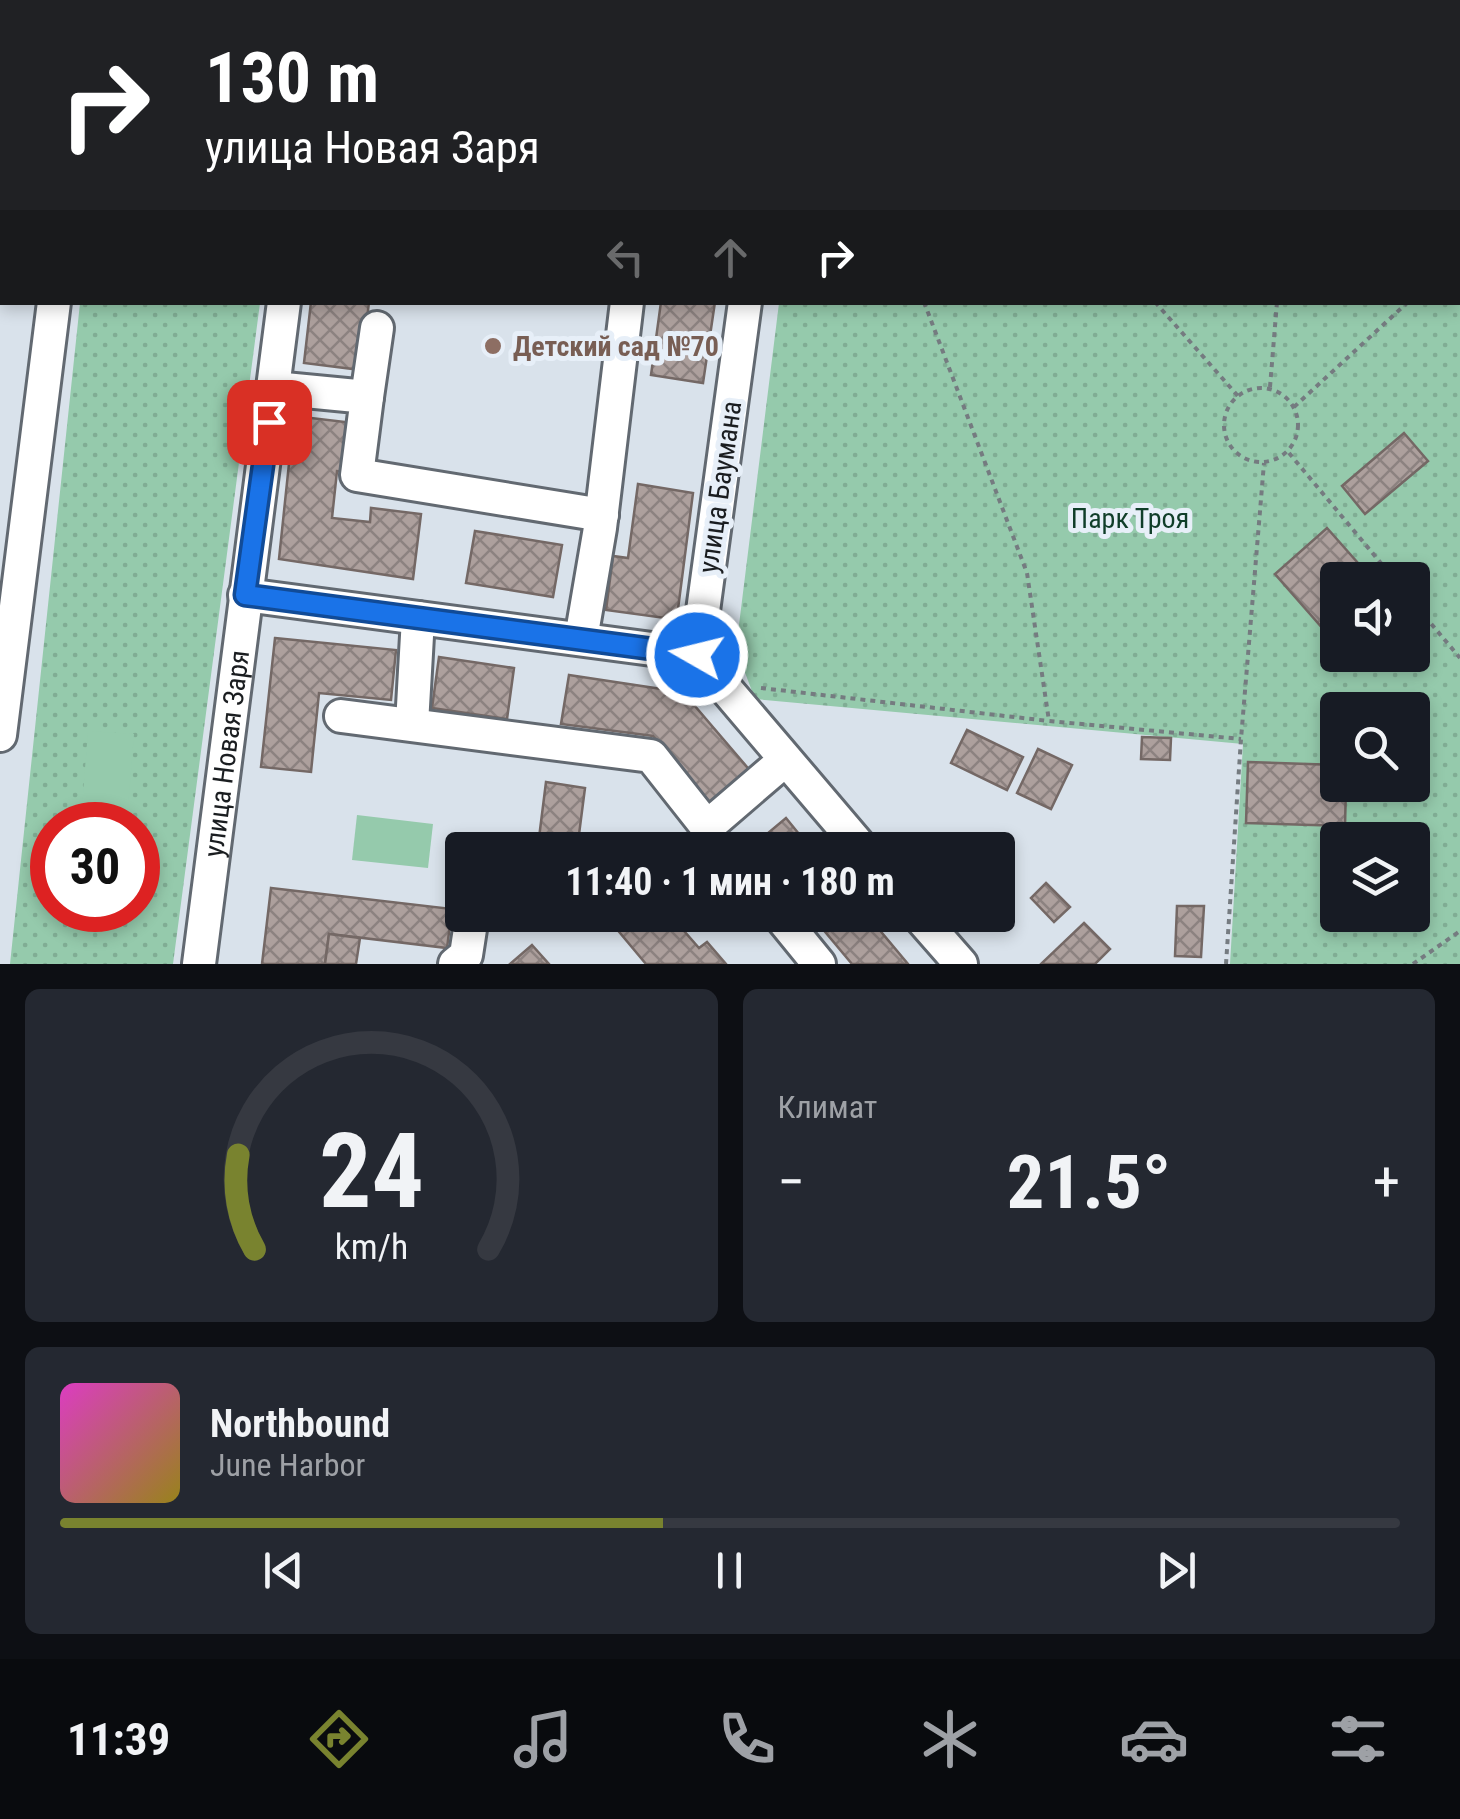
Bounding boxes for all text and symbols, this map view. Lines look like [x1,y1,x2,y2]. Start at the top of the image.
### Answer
text: 130 m [205,37,379,119]
icon: right [40,40,170,170]
text: улица Новая Заря [205,121,540,174]
icon: left [598,230,653,285]
icon: ahead [703,230,758,285]
icon: right [808,230,863,285]
place label: Детский сад №70 [513,330,719,363]
marker: Детский сад №70 [482,335,504,357]
pin [227,380,312,465]
icon: arrive [242,395,297,450]
street label: улица Баумана [692,399,748,575]
park label: Парк Троя [1071,502,1189,535]
map controls [1320,562,1430,932]
button: sound [1320,562,1430,672]
position arrow [645,603,749,707]
street label: улица Новая Заря [196,648,256,859]
button: search [1320,692,1430,802]
speed limit sign: 30 [30,802,160,932]
button: layers [1320,822,1430,932]
text: 11:40 · 1 мин · 180 m [565,860,895,904]
text: Климат [778,1088,877,1126]
text: 24 [319,1111,424,1232]
text: 21.5° [1007,1138,1171,1226]
text: − [778,1150,805,1214]
text: + [1373,1150,1400,1214]
text: km/h [334,1226,408,1268]
text: Northbound [210,1402,390,1446]
text: June Harbor [210,1446,365,1484]
icon: previous [256,1543,311,1598]
icon: pause [702,1543,757,1598]
icon: next [1149,1543,1204,1598]
icon: directions [304,1704,374,1774]
icon: music [508,1704,578,1774]
icon: phone [712,1704,782,1774]
icon: climate [915,1704,985,1774]
icon: car [1119,1704,1189,1774]
icon: filters [1323,1704,1393,1774]
text: 11:39 [67,1713,170,1766]

